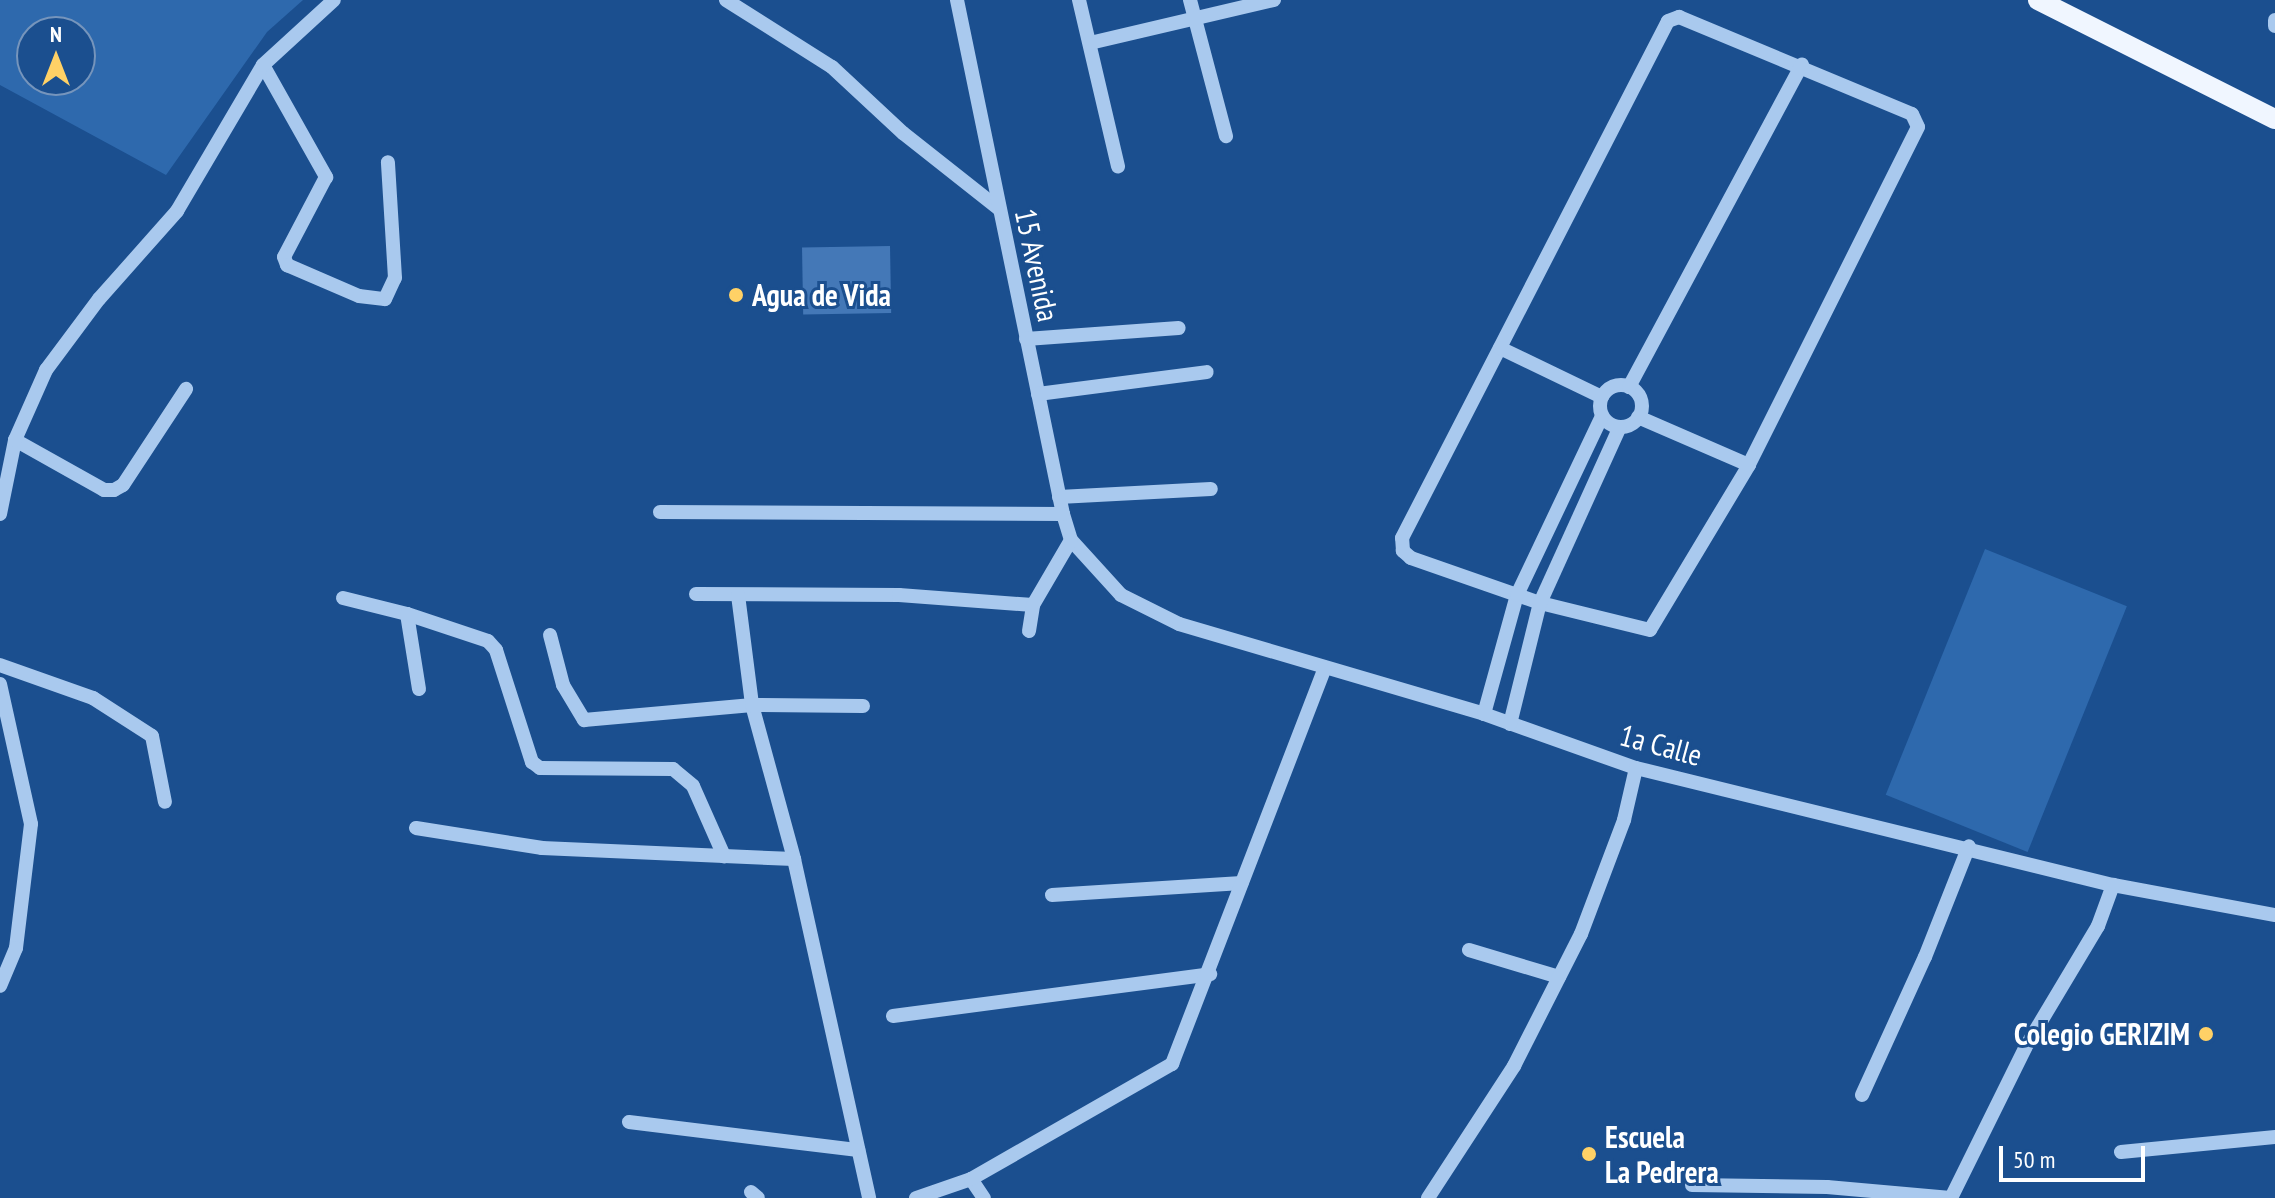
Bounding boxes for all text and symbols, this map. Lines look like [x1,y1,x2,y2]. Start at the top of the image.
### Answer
north arrow [16,16,96,96]
text: N [50,20,62,48]
street label: 15 Avenida [1007,205,1067,325]
place label: Agua de Vida [752,277,892,313]
marker: Agua de Vida [727,286,745,304]
street label: 1a Calle [1616,717,1706,773]
place label: Colegio GERIZIM [2014,1016,2190,1052]
marker: Colegio GERIZIM [2197,1025,2215,1043]
place label: Escuela La Pedrera [1605,1119,1719,1190]
scale bar [2003,1130,2149,1180]
text: 50 m [2013,1144,2055,1175]
marker: Escuela La Pedrera [1580,1145,1598,1163]

